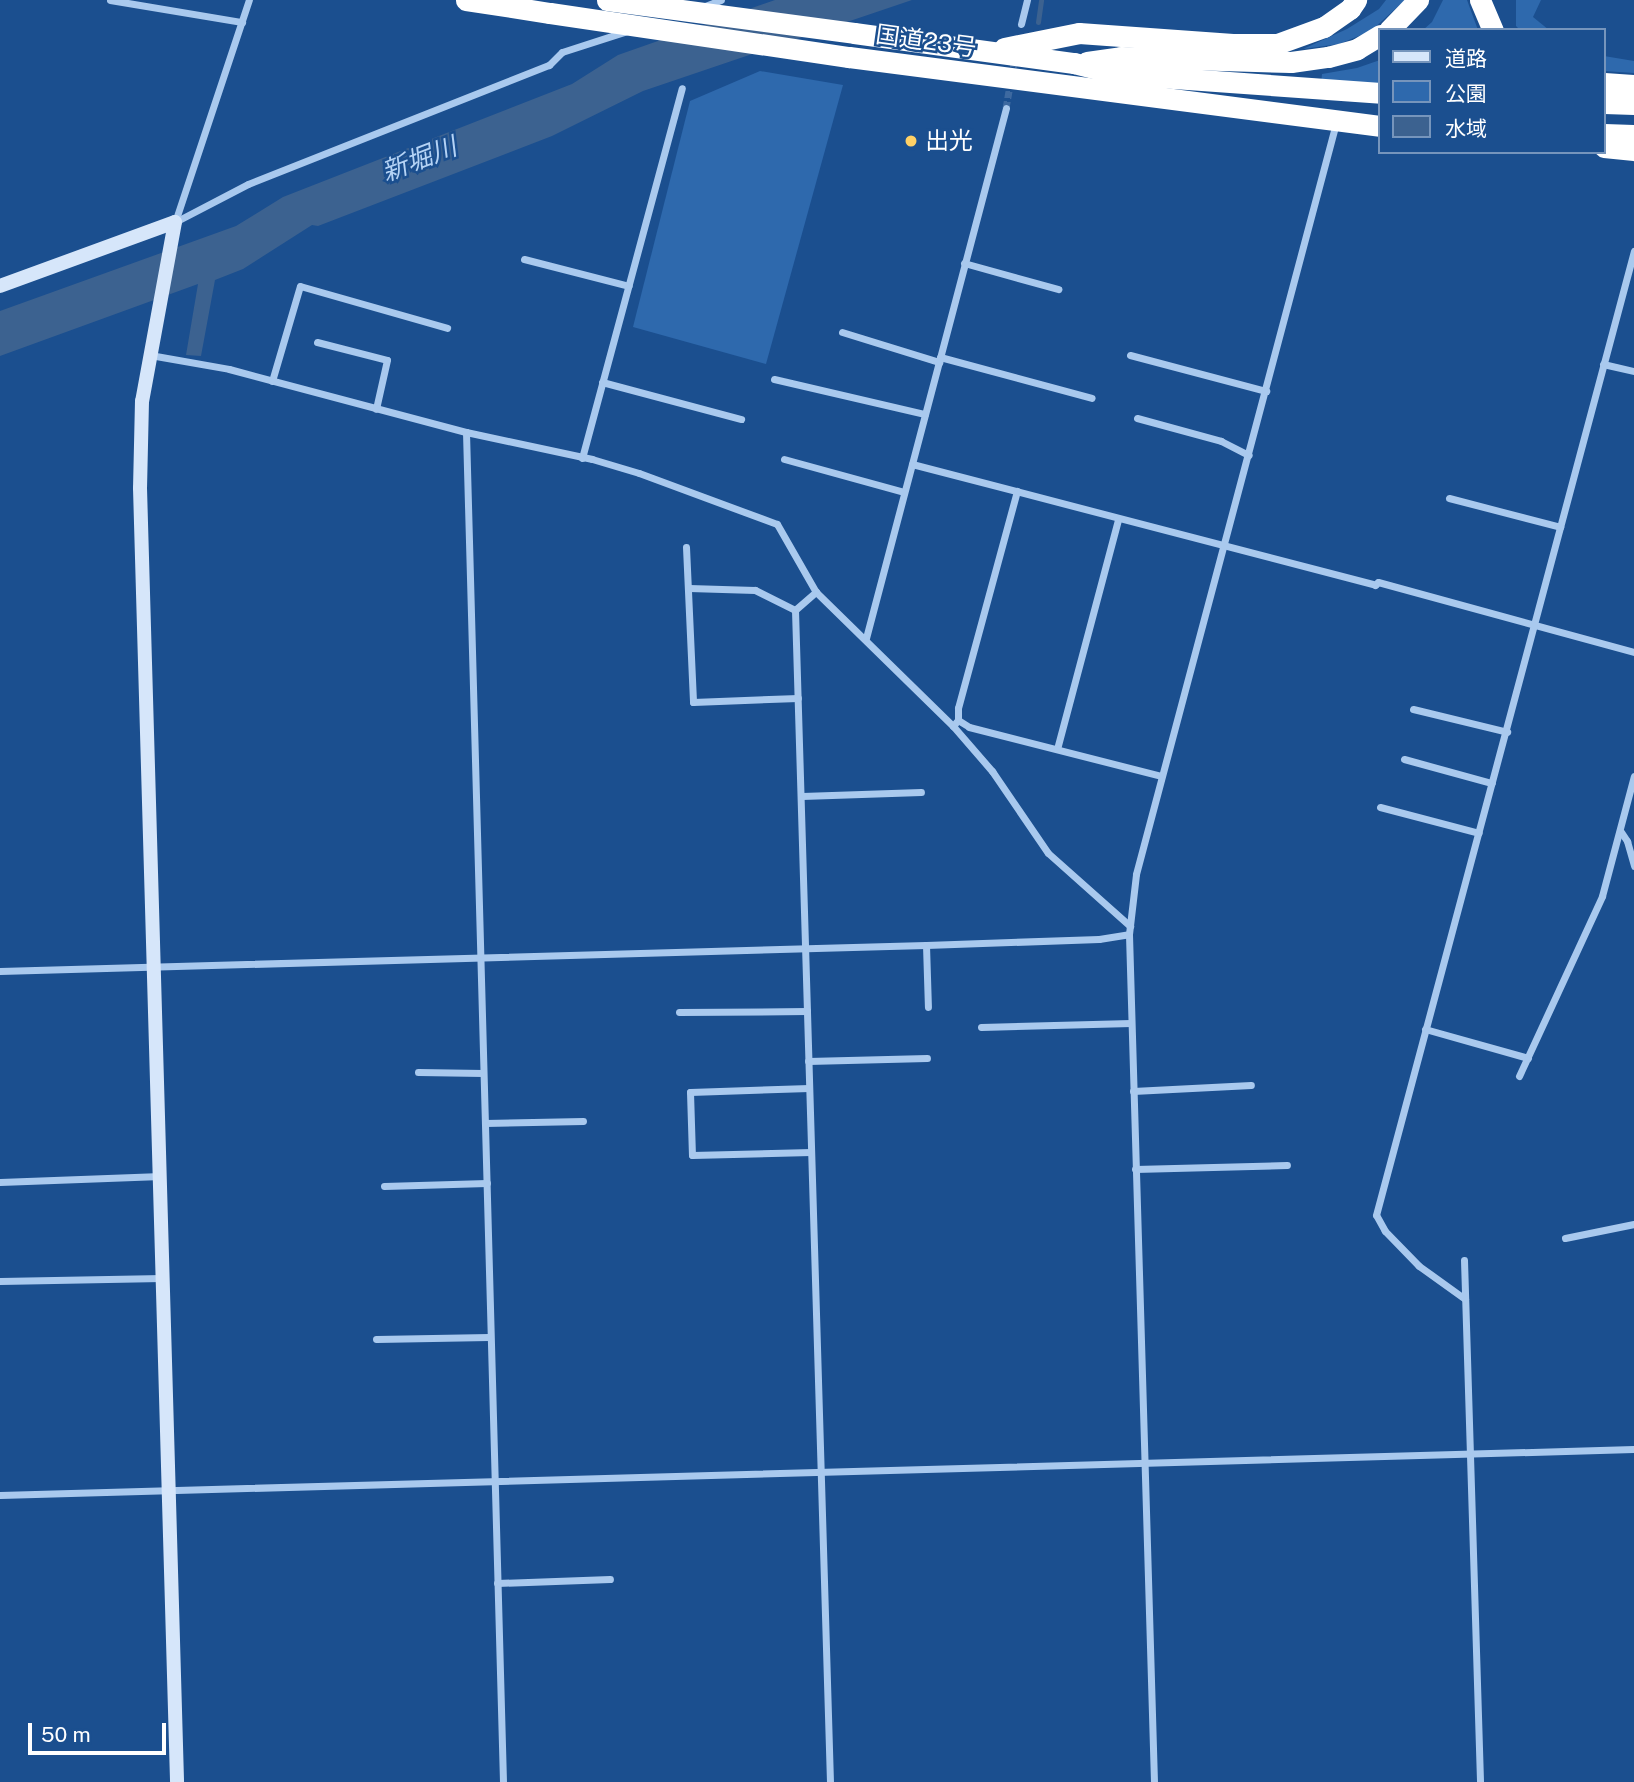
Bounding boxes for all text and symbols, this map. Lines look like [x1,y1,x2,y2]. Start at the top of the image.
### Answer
street label: 国道23号 [874,20,978,62]
legend [1378,28,1606,154]
text: 道路 [1445,46,1487,71]
text: 公園 [1445,81,1487,106]
text: 水域 [1445,116,1487,141]
place label: 出光 [925,127,973,155]
water label: 新堀川 [377,130,461,188]
marker: 出光 [903,133,919,149]
scale bar [32,1708,170,1752]
text: 50 m [41,1722,91,1747]

